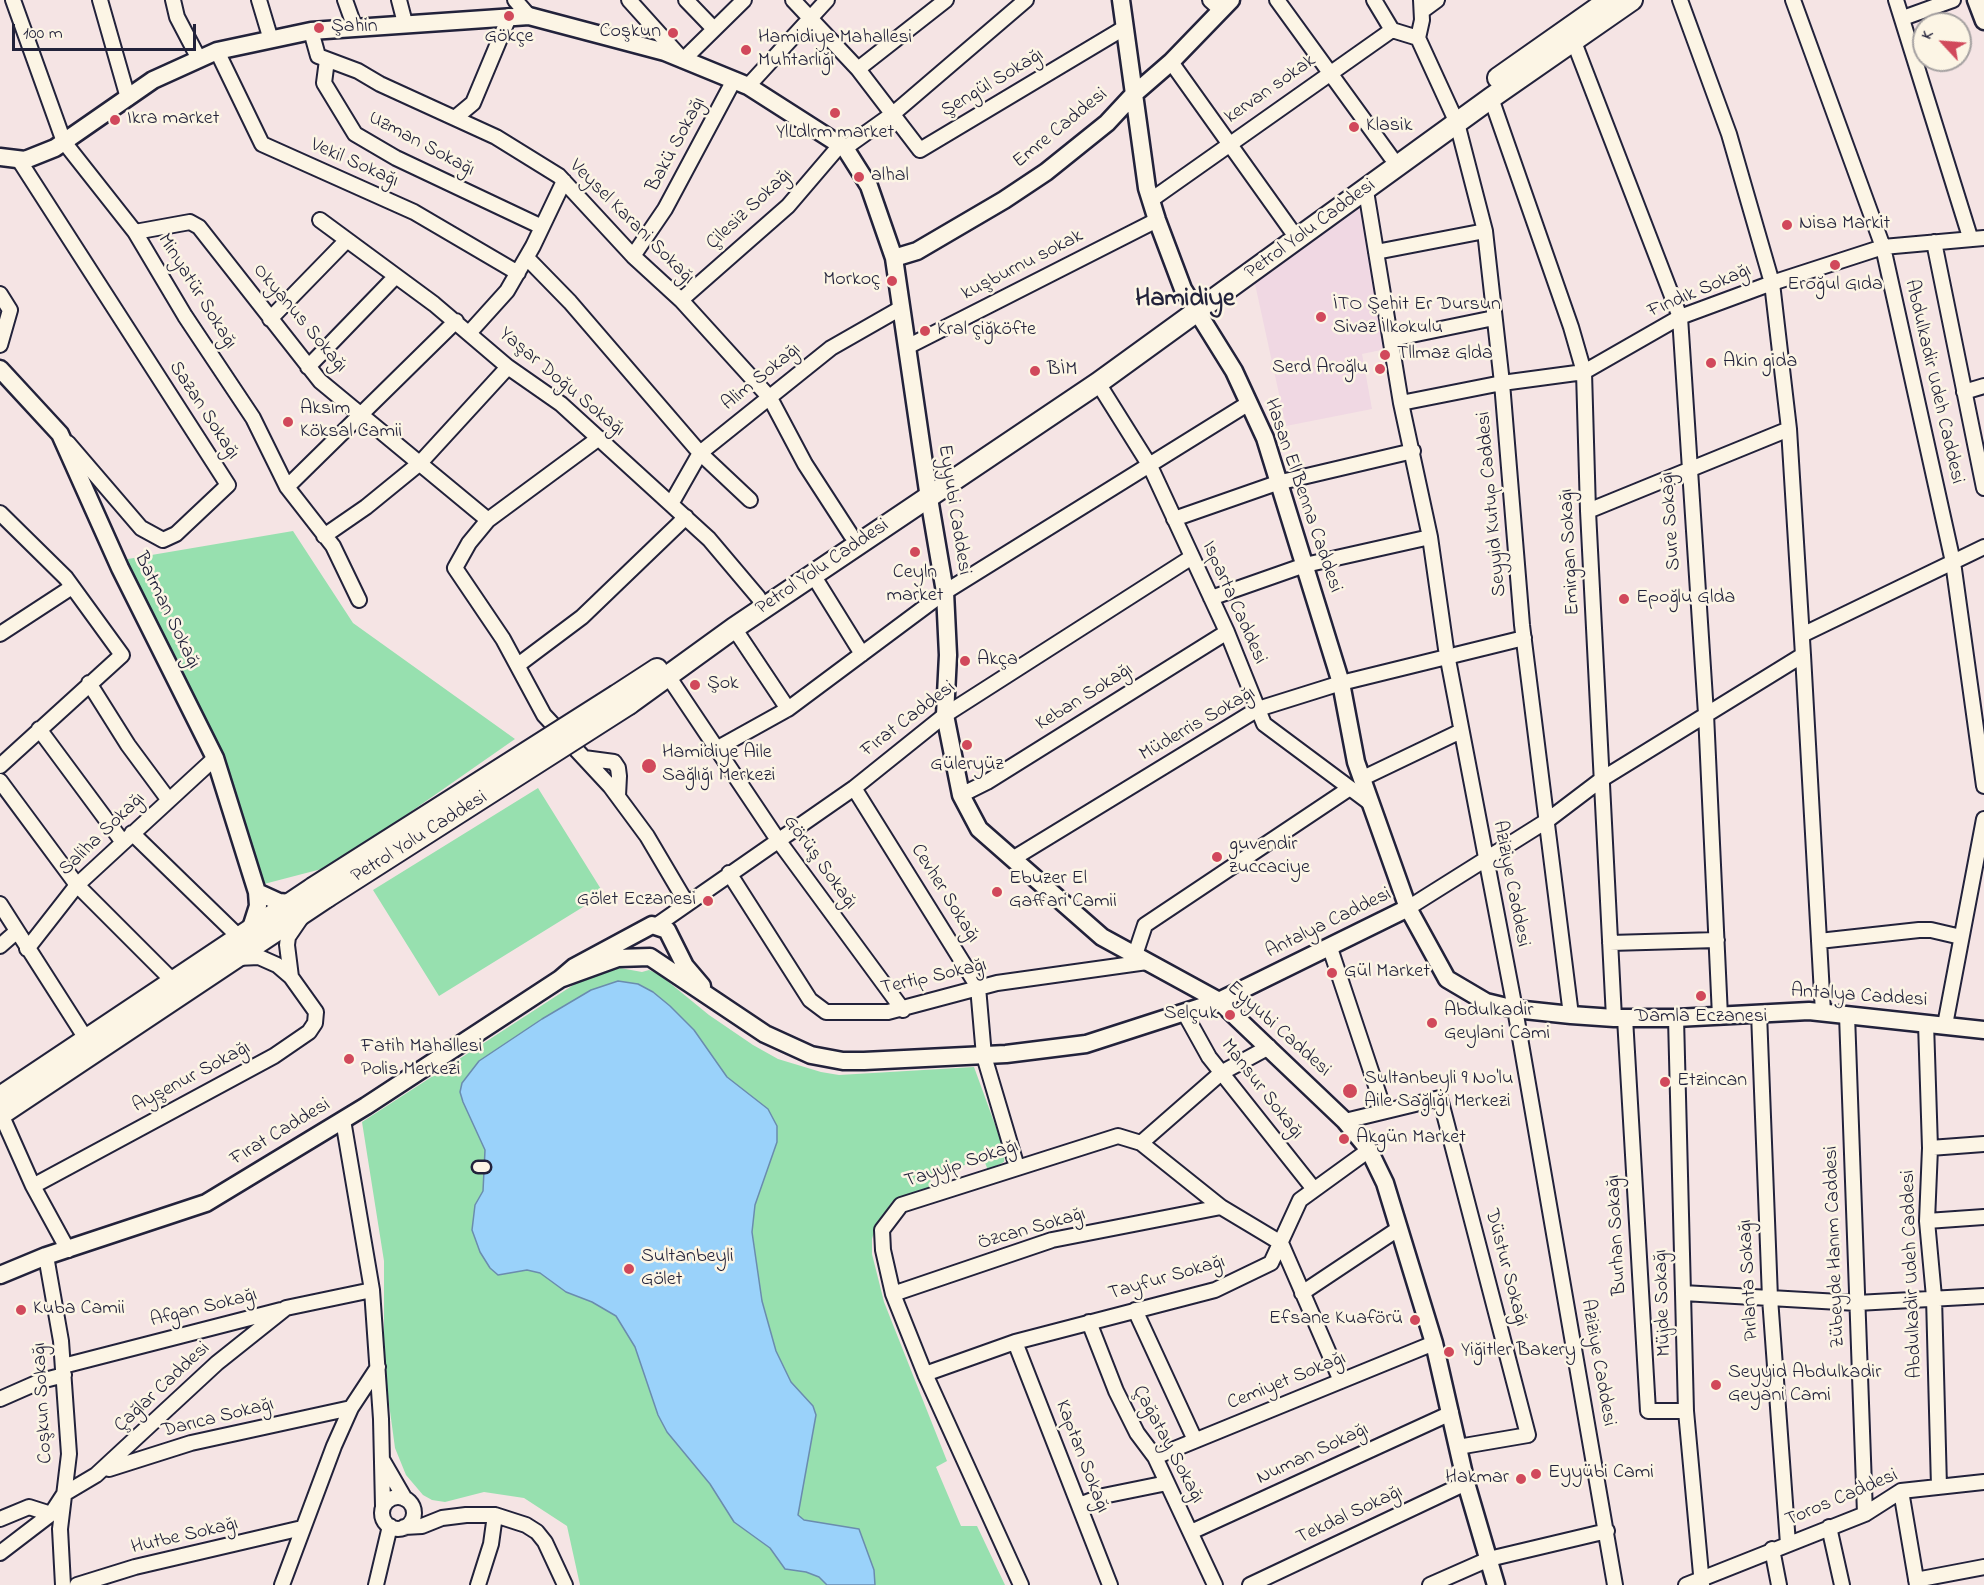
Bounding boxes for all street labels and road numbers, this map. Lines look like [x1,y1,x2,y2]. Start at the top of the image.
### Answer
street label: Şengül Sokağı [937,44,1049,124]
street label: kervan sokak [1221,50,1321,130]
street label: Emre Caddesi [1009,84,1113,174]
street label: Bakü Sokağı [642,93,712,197]
street label: Uzman Sokağı [364,107,478,183]
street label: Vekil Sokağı [306,134,402,194]
street label: Veysel Karani Sokağı [563,155,699,291]
street label: Çilesiz Sokağı [702,164,798,256]
street label: Petrol Yolu Caddesi [1241,175,1381,285]
street label: kuşburnu sokak [958,225,1088,307]
street label: Minyatür Sokağı [151,230,241,354]
street label: Fındık Sokağı [1645,259,1755,325]
street label: Okyanus Sokağı [246,260,352,378]
street label: Abdulkadir Udeh Caddesi [1898,278,1968,486]
street label: Yaşar Doğu Sokağı [493,323,629,443]
street label: Alim Sokağı [718,339,806,417]
street label: Sazan Sokağı [162,357,244,465]
street label: Hasan El Benna Caddesi [1257,396,1347,596]
street label: Seyyid Kutup Caddesi [1473,410,1513,598]
street label: Eyyubi Caddesi [931,443,975,577]
street label: Sure Sokağı [1657,471,1687,571]
street label: Emirgan Sokağı [1556,488,1586,616]
street label: Petrol Yolu Caddesi [752,515,894,621]
street label: Isparta Caddesi [1195,538,1271,668]
street label: Batman Sokağı [127,549,205,673]
street label: Keban Sokağı [1032,659,1138,737]
street label: Fırat Caddesi [857,677,961,763]
street label: Müderris Sokağı [1136,682,1260,768]
street label: Petrol Yolu Caddesi [348,787,492,889]
street label: Saliha Sokağı [55,788,151,882]
street label: Görüş Sokağı [777,811,861,915]
street label: Aziziye Caddesi [1486,819,1534,949]
street label: Cevher Sokağı [904,840,984,948]
street label: Antalya Caddesi [1262,883,1396,965]
street label: Tertip Sokağı [879,954,989,1002]
street label: Eyyubi Caddesi [1221,977,1335,1083]
street label: Antalya Caddesi [1790,980,1928,1014]
street label: Mansur Sokağı [1214,1035,1308,1145]
street label: Ayşenur Sokağı [129,1037,255,1119]
street label: Fırat Caddesi [227,1094,335,1172]
street label: Tayyip Sokağı [902,1135,1022,1195]
street label: Zübeyde Hanım Caddesi [1820,1145,1852,1349]
street label: Abdulkadir Udeh Caddesi [1897,1169,1929,1379]
street label: Burhan Sokağı [1603,1174,1633,1296]
street label: Özcan Sokağı [975,1203,1089,1257]
street label: Düstur Sokağı [1478,1207,1532,1329]
street label: Pırlanta Sokağı [1735,1219,1765,1341]
street label: Müjde Sokağı [1650,1249,1678,1357]
street label: Tayfur Sokağı [1106,1251,1228,1307]
street label: Afgan Sokağı [148,1284,260,1334]
street label: Aziziye Caddesi [1574,1298,1620,1428]
street label: Çağlar Caddesi [110,1338,216,1438]
street label: Coşkun Sokağı [29,1342,59,1464]
street label: Cemiyet Sokağı [1224,1347,1350,1417]
street label: Çağatay Sokağı [1126,1382,1208,1508]
street label: Darıca Sokağı [159,1393,277,1445]
street label: Kaptan Sokağı [1049,1397,1113,1517]
street label: Numan Sokağı [1253,1419,1373,1491]
street label: Toros Caddesi [1782,1465,1902,1533]
street label: Tekdal Sokağı [1293,1481,1407,1551]
street label: Hutbe Sokağı [129,1513,241,1561]

